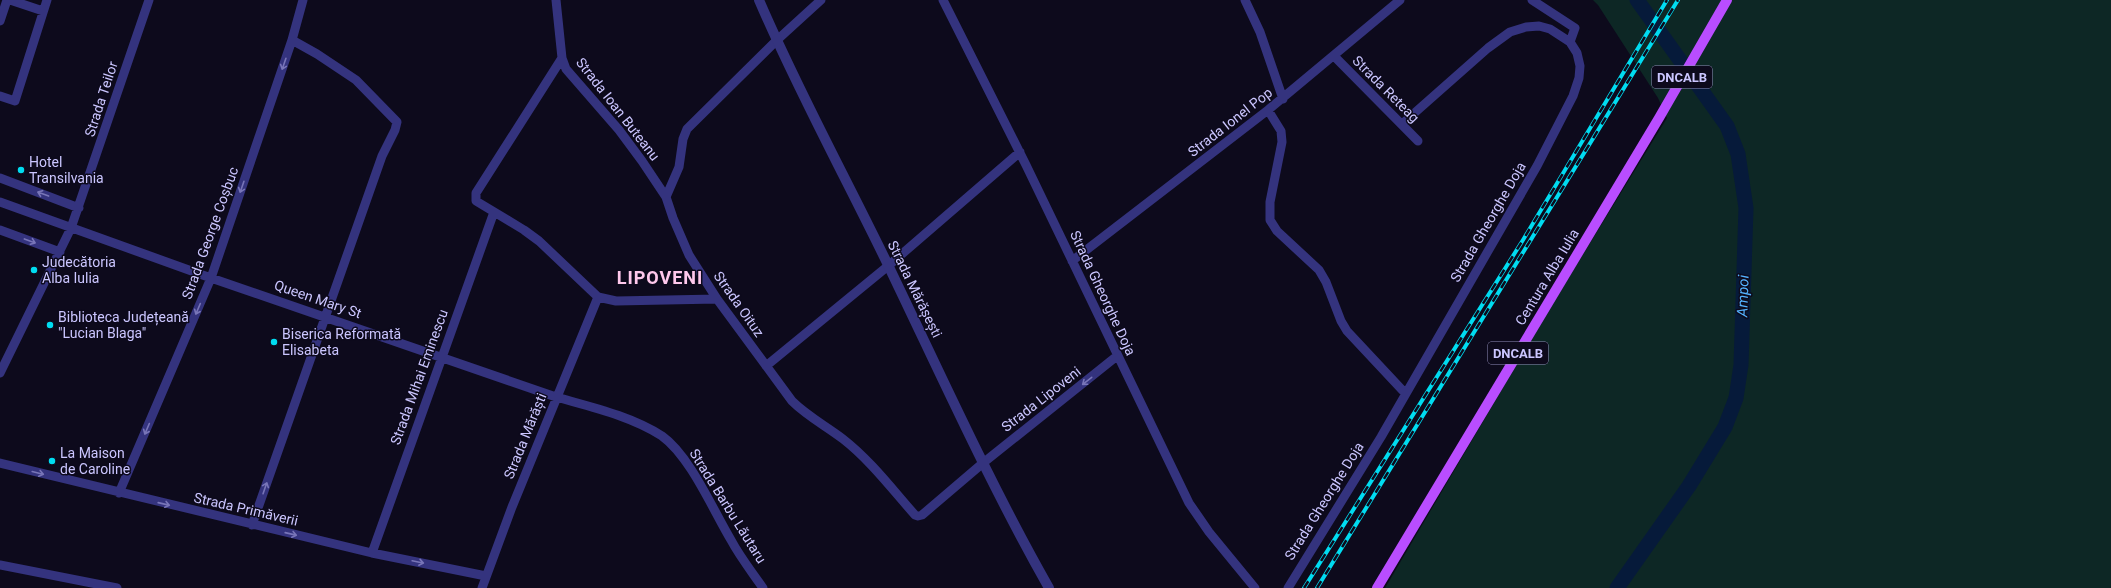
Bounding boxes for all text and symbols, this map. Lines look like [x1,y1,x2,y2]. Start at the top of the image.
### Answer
street label: Strada Reteag [1349,52,1423,126]
street label: Strada Ioan Buteanu [573,54,663,164]
one-way arrow [280,58,288,70]
street label: Strada Teilor [81,59,121,139]
road number: DNCALB [1652,66,1712,88]
street label: Strada Ionel Pop [1185,84,1275,160]
place label: Hotel Transilvania [29,154,104,186]
street label: Strada Gheorghe Doja [1447,159,1529,285]
marker: Hotel Transilvania [16,165,26,175]
street label: Strada George Coșbuc [179,165,242,302]
one-way arrow [238,181,246,193]
one-way arrow [37,189,49,197]
street label: Centura Alba Iulia [1512,226,1582,328]
street label: Strada Gheorghe Doja [1067,228,1139,358]
one-way arrow [24,238,36,246]
street label: Strada Mărășești [884,238,945,340]
place label: Judecătoria Alba Iulia [42,254,116,286]
marker: Judecătoria Alba Iulia [29,265,39,275]
district label: LIPOVENI [617,267,703,288]
street label: Strada Oituz [711,268,767,340]
water label: Ampoi [1733,274,1753,318]
street label: Queen Mary St [272,277,364,322]
one-way arrow [194,303,201,315]
street label: Strada Mihai Eminescu [387,307,451,447]
place label: Biblioteca Județeană "Lucian Blaga" [58,309,189,341]
marker: Biblioteca Județeană "Lucian Blaga" [45,320,55,330]
place label: Biserica Reformată Elisabeta [282,326,401,358]
marker: Biserica Reformată Elisabeta [269,337,279,347]
road number: DNCALB [1488,342,1548,364]
street label: Strada Lipoveni [998,363,1084,435]
one-way arrow [1081,376,1092,385]
street label: Strada Mărăști [501,391,550,482]
one-way arrow [142,422,150,434]
street label: Strada Gheorghe Doja [1281,439,1367,563]
place label: La Maison de Caroline [60,445,130,477]
street label: Strada Barbu Lăutaru [686,446,770,566]
marker: La Maison de Caroline [47,456,57,466]
one-way arrow [31,469,44,477]
one-way arrow [262,482,270,494]
street label: Strada Primăverii [192,489,300,529]
one-way arrow [157,500,170,508]
one-way arrow [284,530,297,538]
one-way arrow [411,558,424,566]

